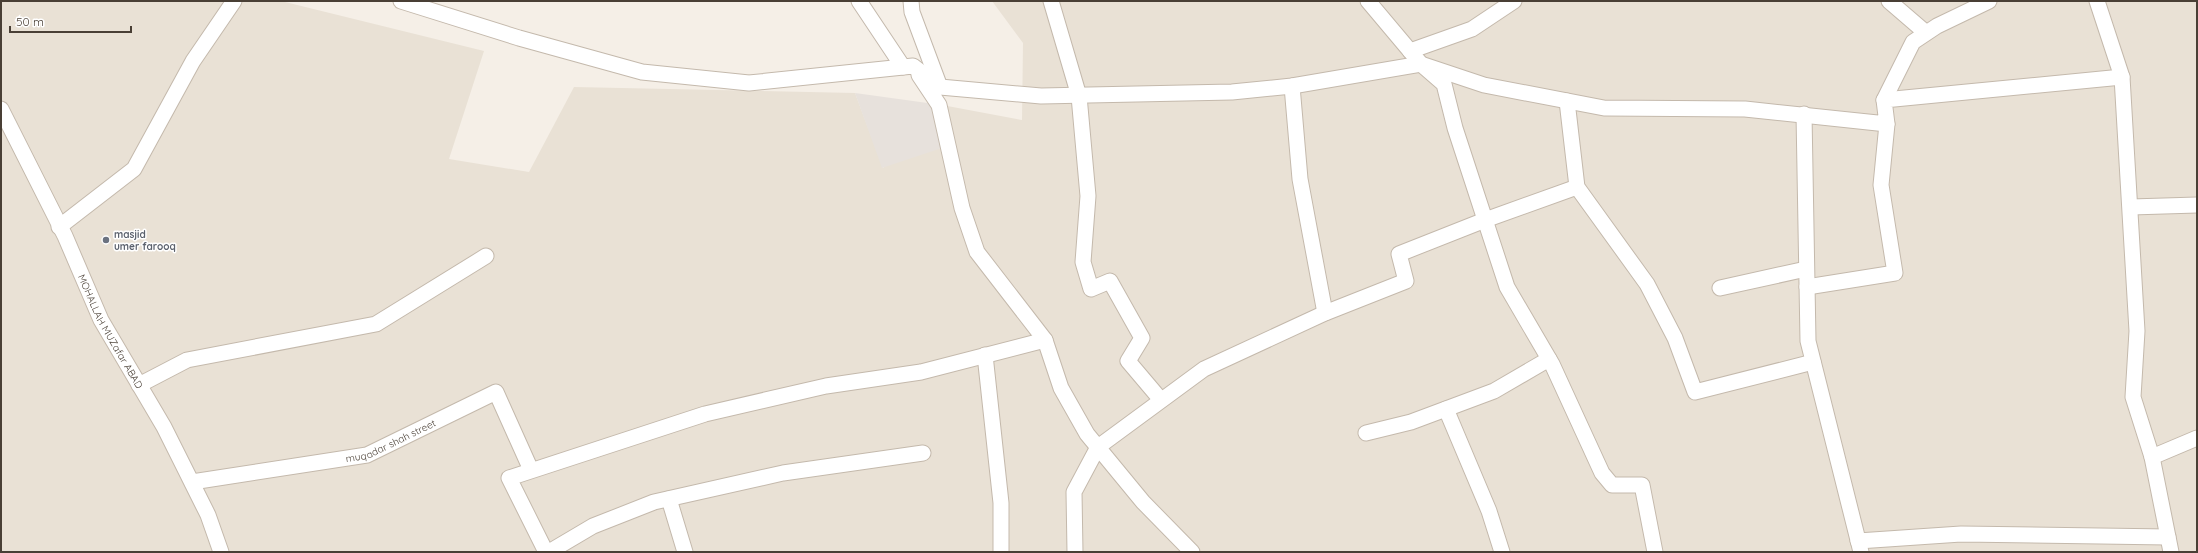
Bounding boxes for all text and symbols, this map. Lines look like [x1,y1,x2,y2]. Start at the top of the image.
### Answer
scale bar [10,8,131,34]
text: 50 m [16,14,44,29]
place label: masjid umer farooq [114,228,176,253]
marker: masjid umer farooq [101,235,111,245]
street label: MOHALLAH MUZafar ABAD [75,272,146,391]
street label: muqadar shah street [345,416,438,465]

